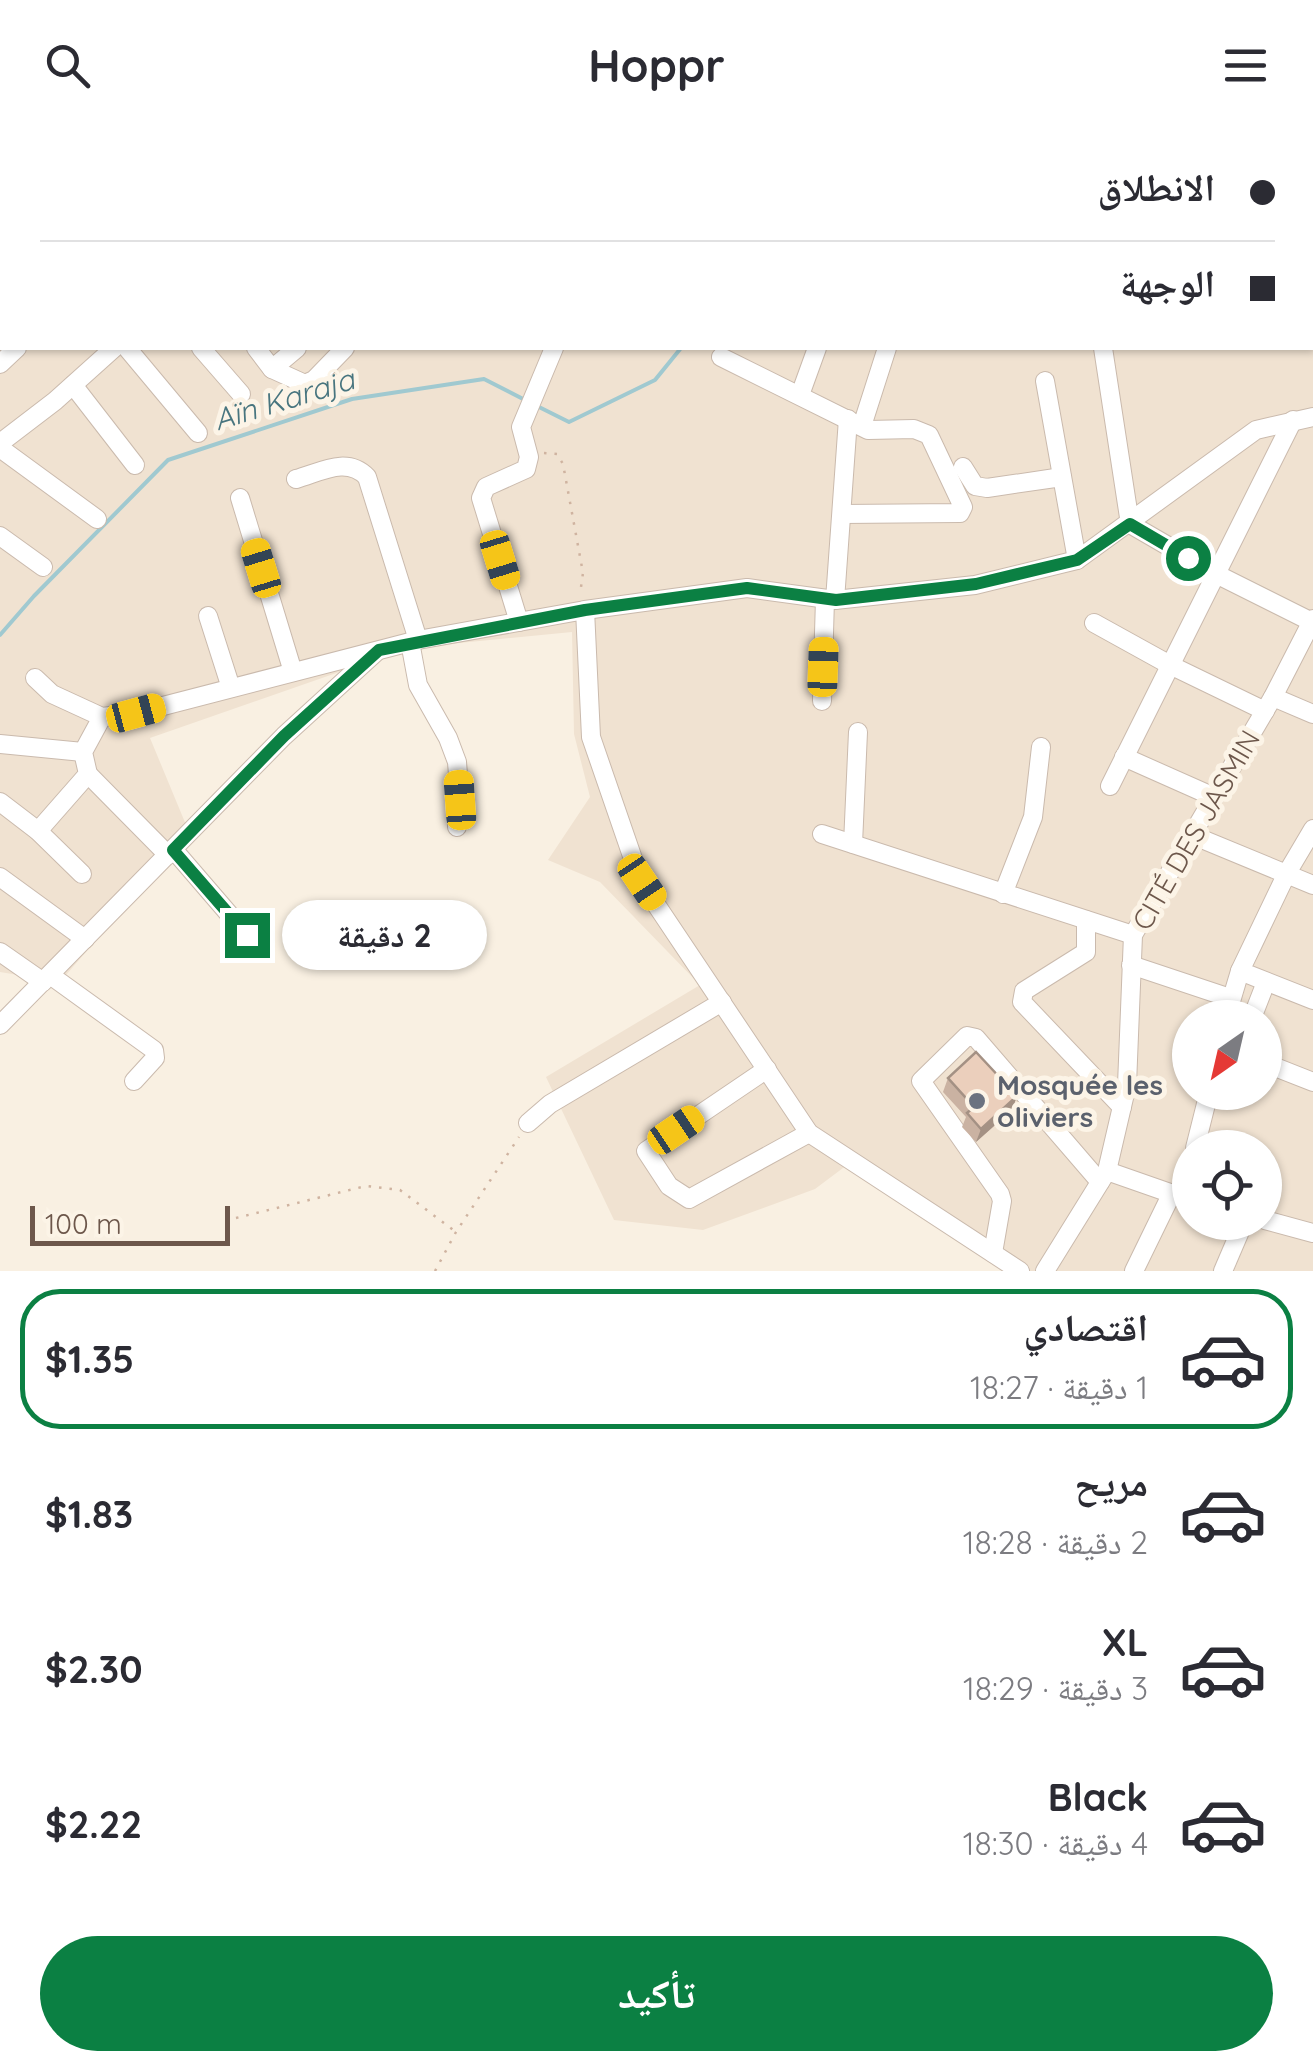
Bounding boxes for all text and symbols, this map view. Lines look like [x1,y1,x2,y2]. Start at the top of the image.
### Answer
text: Hoppr [588,37,725,93]
icon: search [40,38,95,93]
icon: menu [1218,38,1273,93]
text: الانطلاق [1097,163,1215,211]
text: الوجهة [1120,259,1215,307]
water label: Aïn Karaja [209,359,361,438]
car [477,527,523,593]
car [238,535,284,601]
route start [1166,536,1211,581]
car [807,636,839,698]
car [103,691,169,735]
street label: CITÉ DES JASMIN [1124,724,1267,936]
car [443,769,477,831]
car [613,849,671,915]
callout: 2 دقيقة [282,900,487,970]
route end [225,913,270,958]
text: 2 دقيقة [337,915,432,955]
north arrow [1172,1000,1282,1110]
map controls [1172,1000,1282,1240]
place label: Mosquée les oliviers [997,1067,1163,1134]
marker: Mosquée les oliviers [966,1090,988,1112]
car [643,1101,709,1159]
button: locate [1172,1130,1282,1240]
scale bar [30,1201,230,1246]
text: 100 m [45,1206,122,1241]
text: اقتصادي [1024,1303,1148,1351]
icon: car [1178,1314,1268,1404]
text: $1.35 [45,1335,134,1383]
text: 1 دقيقة · 18:27 [970,1367,1148,1407]
text: مريح [1074,1458,1148,1506]
icon: car [1178,1469,1268,1559]
text: $1.83 [45,1490,133,1538]
text: 2 دقيقة · 18:28 [963,1522,1148,1562]
text: XL [1102,1618,1148,1666]
icon: car [1178,1624,1268,1714]
text: $2.30 [45,1645,143,1693]
text: 3 دقيقة · 18:29 [963,1668,1148,1708]
text: Black [1048,1773,1148,1821]
icon: car [1178,1779,1268,1869]
text: $2.22 [45,1800,142,1848]
text: 4 دقيقة · 18:30 [963,1823,1148,1863]
button: تأكيد [40,1936,1273,2051]

